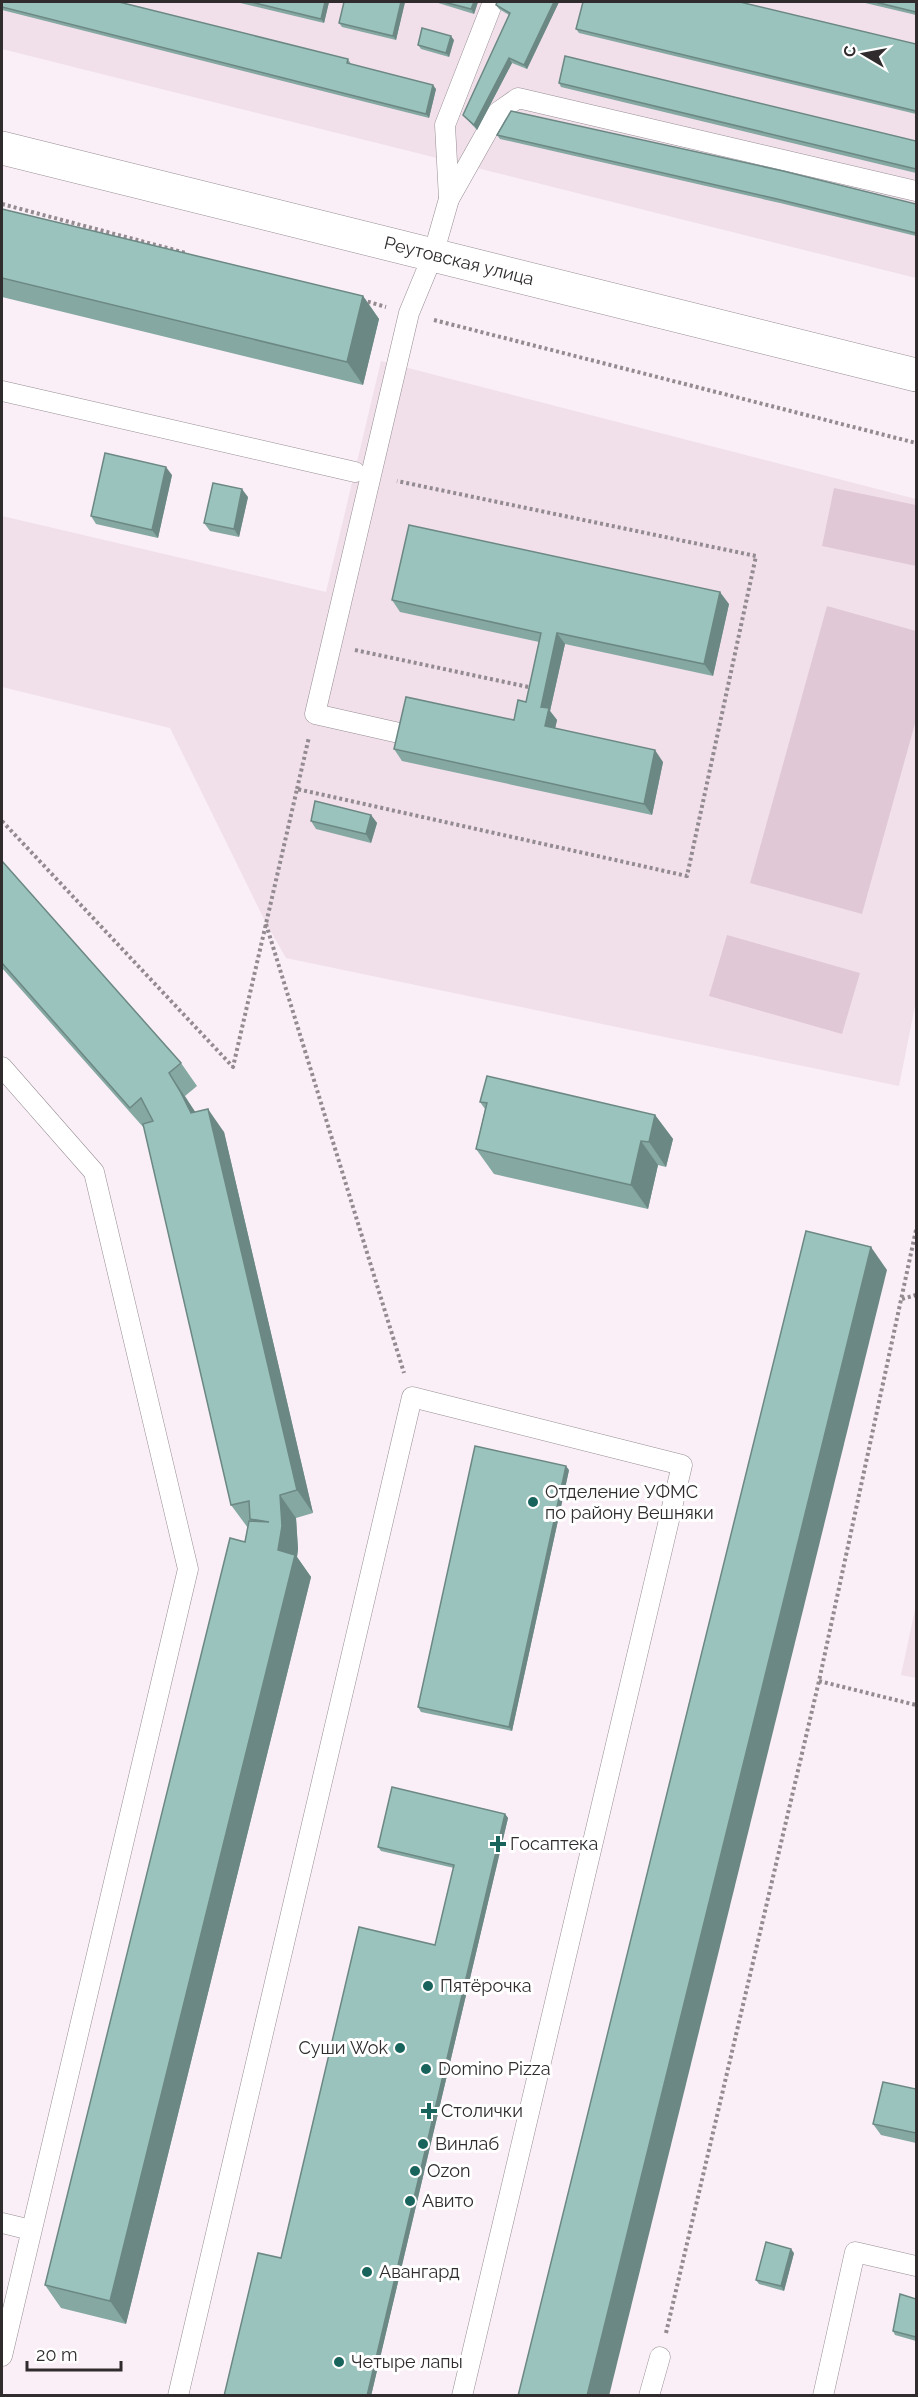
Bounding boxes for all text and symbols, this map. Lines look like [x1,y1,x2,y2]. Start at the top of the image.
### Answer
north arrow [834,24,894,84]
text: С [839,44,860,59]
street label: Реутовская улица [382,232,536,289]
place label: Отделение УФМС по району Вешняки [545,1481,714,1523]
marker: Отделение УФМС по району Вешняки [526,1495,540,1509]
place label: Госаптека [510,1833,598,1854]
marker: Госаптека [491,1837,505,1851]
place label: Пятёрочка [440,1975,532,1996]
marker: Пятёрочка [421,1979,435,1993]
place label: Суши Wok [298,2037,388,2058]
marker: Суши Wok [393,2041,407,2055]
place label: Domino Pizza [438,2058,550,2079]
marker: Domino Pizza [419,2062,433,2076]
place label: Столички [441,2100,523,2121]
marker: Столички [422,2104,436,2118]
place label: Винлаб [435,2133,499,2154]
marker: Винлаб [416,2137,430,2151]
place label: Ozon [427,2160,470,2181]
marker: Ozon [408,2164,422,2178]
place label: Авито [422,2190,474,2211]
marker: Авито [403,2194,417,2208]
place label: Авангард [379,2261,460,2282]
marker: Авангард [360,2265,374,2279]
scale bar [27,2334,122,2372]
text: 20 m [36,2344,78,2365]
place label: Четыре лапы [351,2351,463,2372]
marker: Четыре лапы [332,2355,346,2369]

